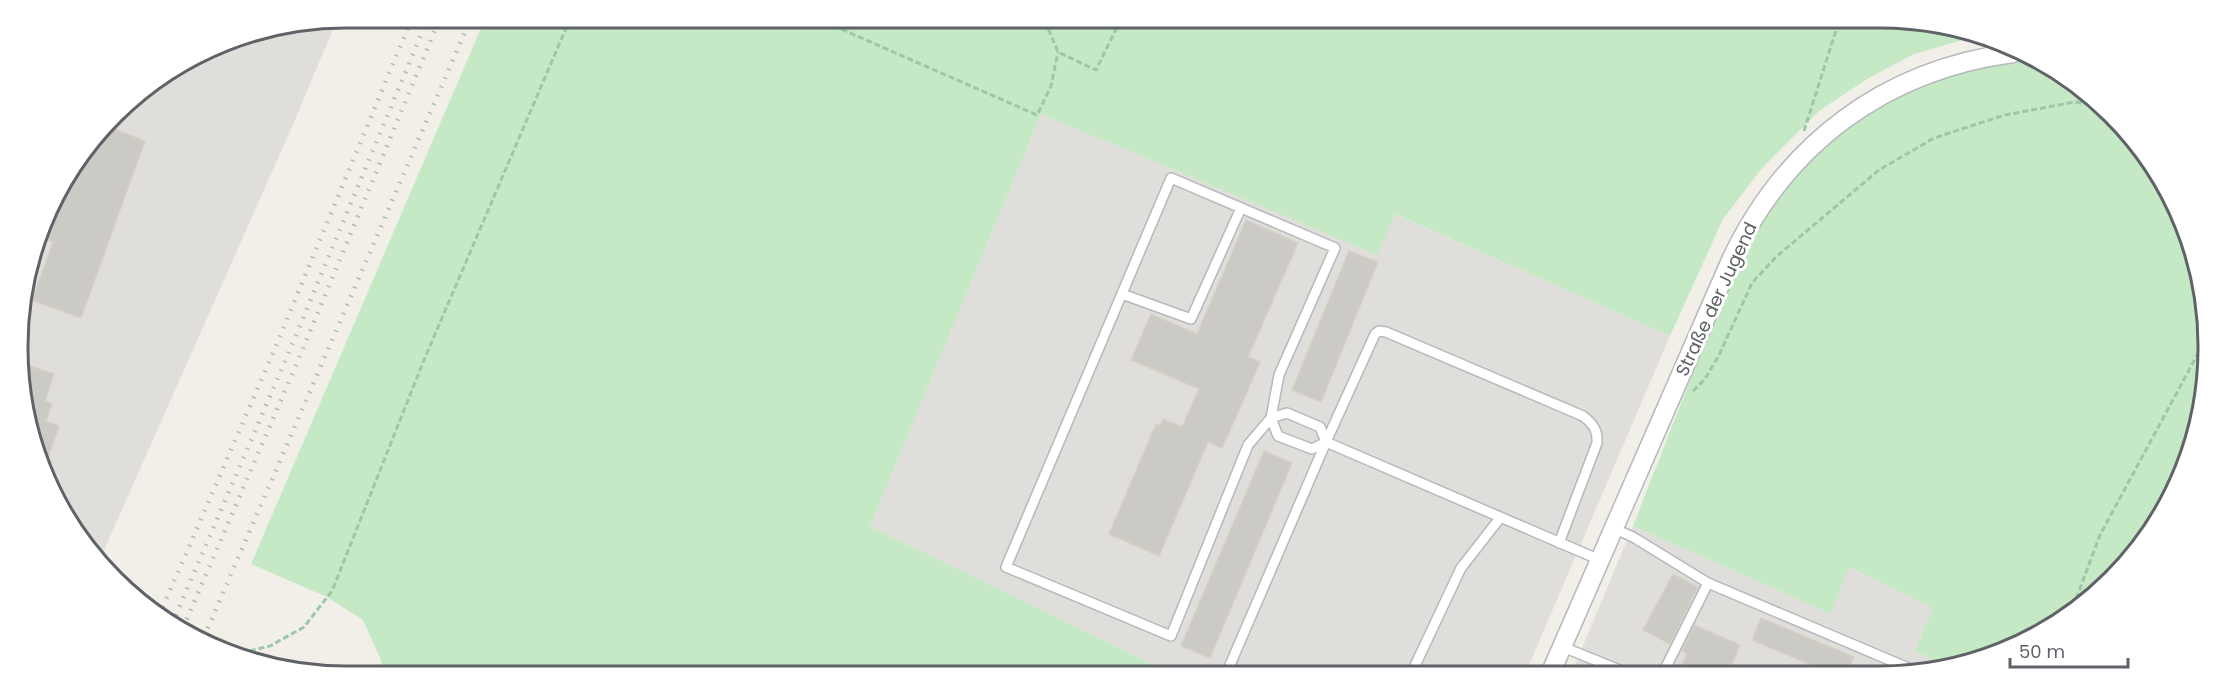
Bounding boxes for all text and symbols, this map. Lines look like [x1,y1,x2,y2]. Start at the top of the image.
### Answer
street label: Straße der Jugend [1669,218,1763,380]
scale bar [2010,631,2128,669]
text: 50 m [2019,639,2065,664]

